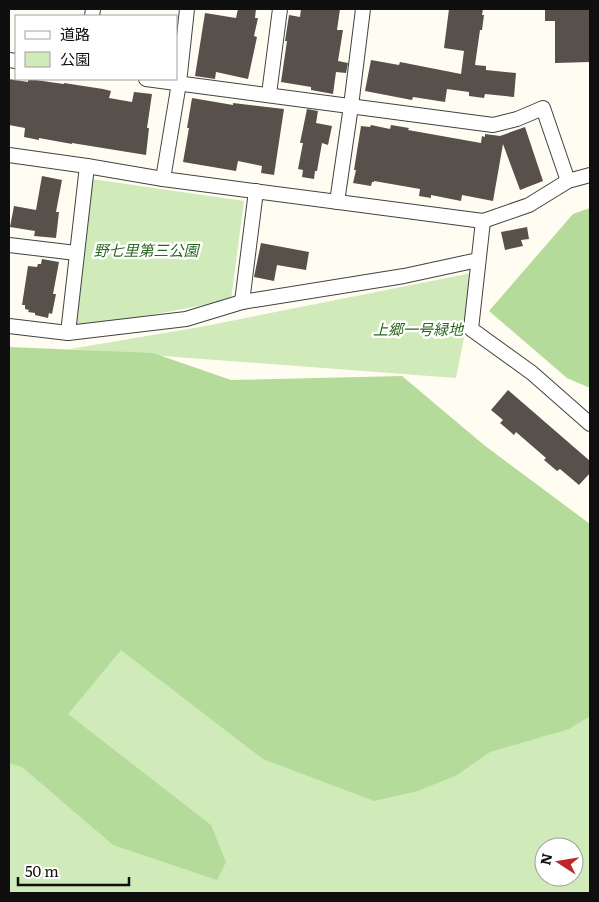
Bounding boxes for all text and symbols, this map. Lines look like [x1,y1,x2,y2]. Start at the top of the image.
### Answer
legend [15,15,178,80]
text: 道路 [60,22,90,45]
text: 公園 [60,47,90,70]
park label: 野七里第三公園 [93,238,200,261]
park label: 上郷一号緑地 [373,317,465,340]
north arrow [534,837,584,887]
text: N [534,851,556,867]
scale bar [18,854,129,886]
text: 50 m [25,859,59,882]

